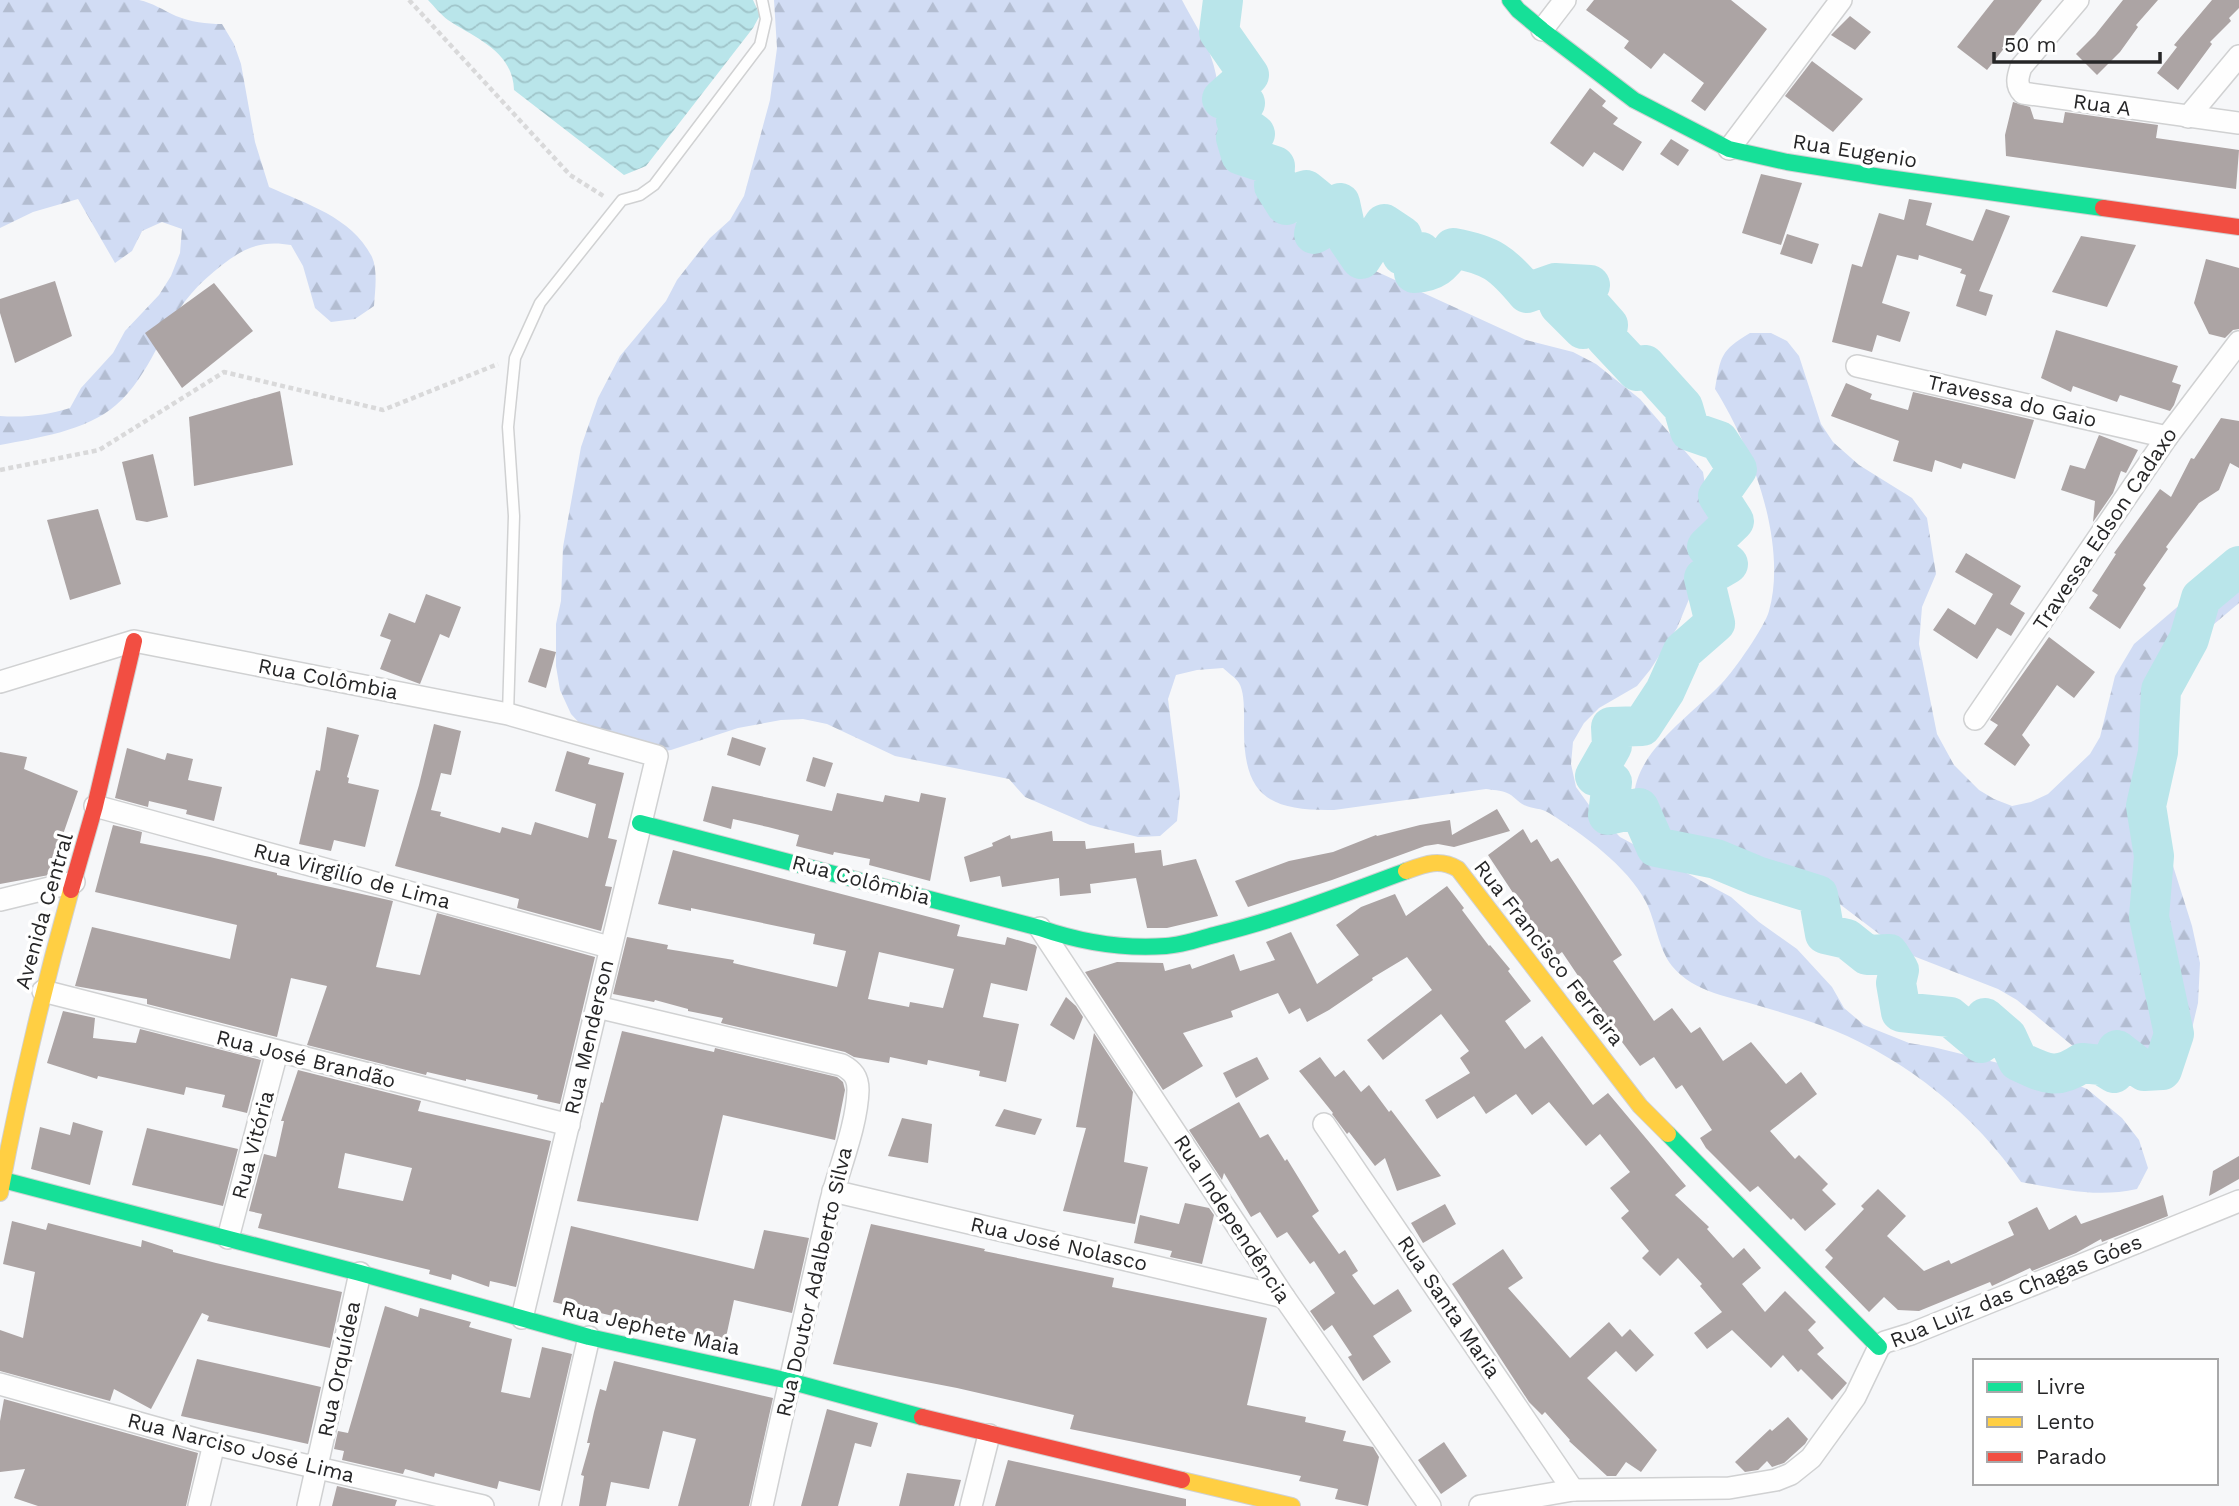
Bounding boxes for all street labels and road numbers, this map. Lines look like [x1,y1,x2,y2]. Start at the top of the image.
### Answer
street label: Rua A [2071,88,2133,121]
street label: Rua Eugenio [1791,128,1919,173]
street label: Travessa do Gaio [1925,369,2099,432]
street label: Travessa Edson Cadaxo [2027,422,2182,635]
street label: Rua Colômbia [256,653,400,704]
street label: Avenida Central [9,829,78,992]
street label: Rua Virgilío de Lima [251,837,453,914]
street label: Rua Colômbia [789,849,933,910]
street label: Rua Francisco Ferreira [1469,855,1630,1051]
street label: Rua Menderson [559,957,618,1117]
street label: Rua José Brandão [214,1024,398,1093]
street label: Rua Vitória [226,1088,279,1202]
street label: Rua Independência [1169,1130,1296,1308]
street label: Rua Doutor Adalberto Silva [770,1144,857,1419]
street label: Rua José Nolasco [968,1211,1150,1276]
street label: Rua Luiz das Chagas Góes [1886,1228,2145,1353]
street label: Rua Santa Maria [1393,1231,1506,1383]
street label: Rua Jephete Maia [560,1295,743,1360]
street label: Rua Orquídea [312,1299,365,1439]
street label: Rua Narciso José Lima [125,1407,357,1488]

